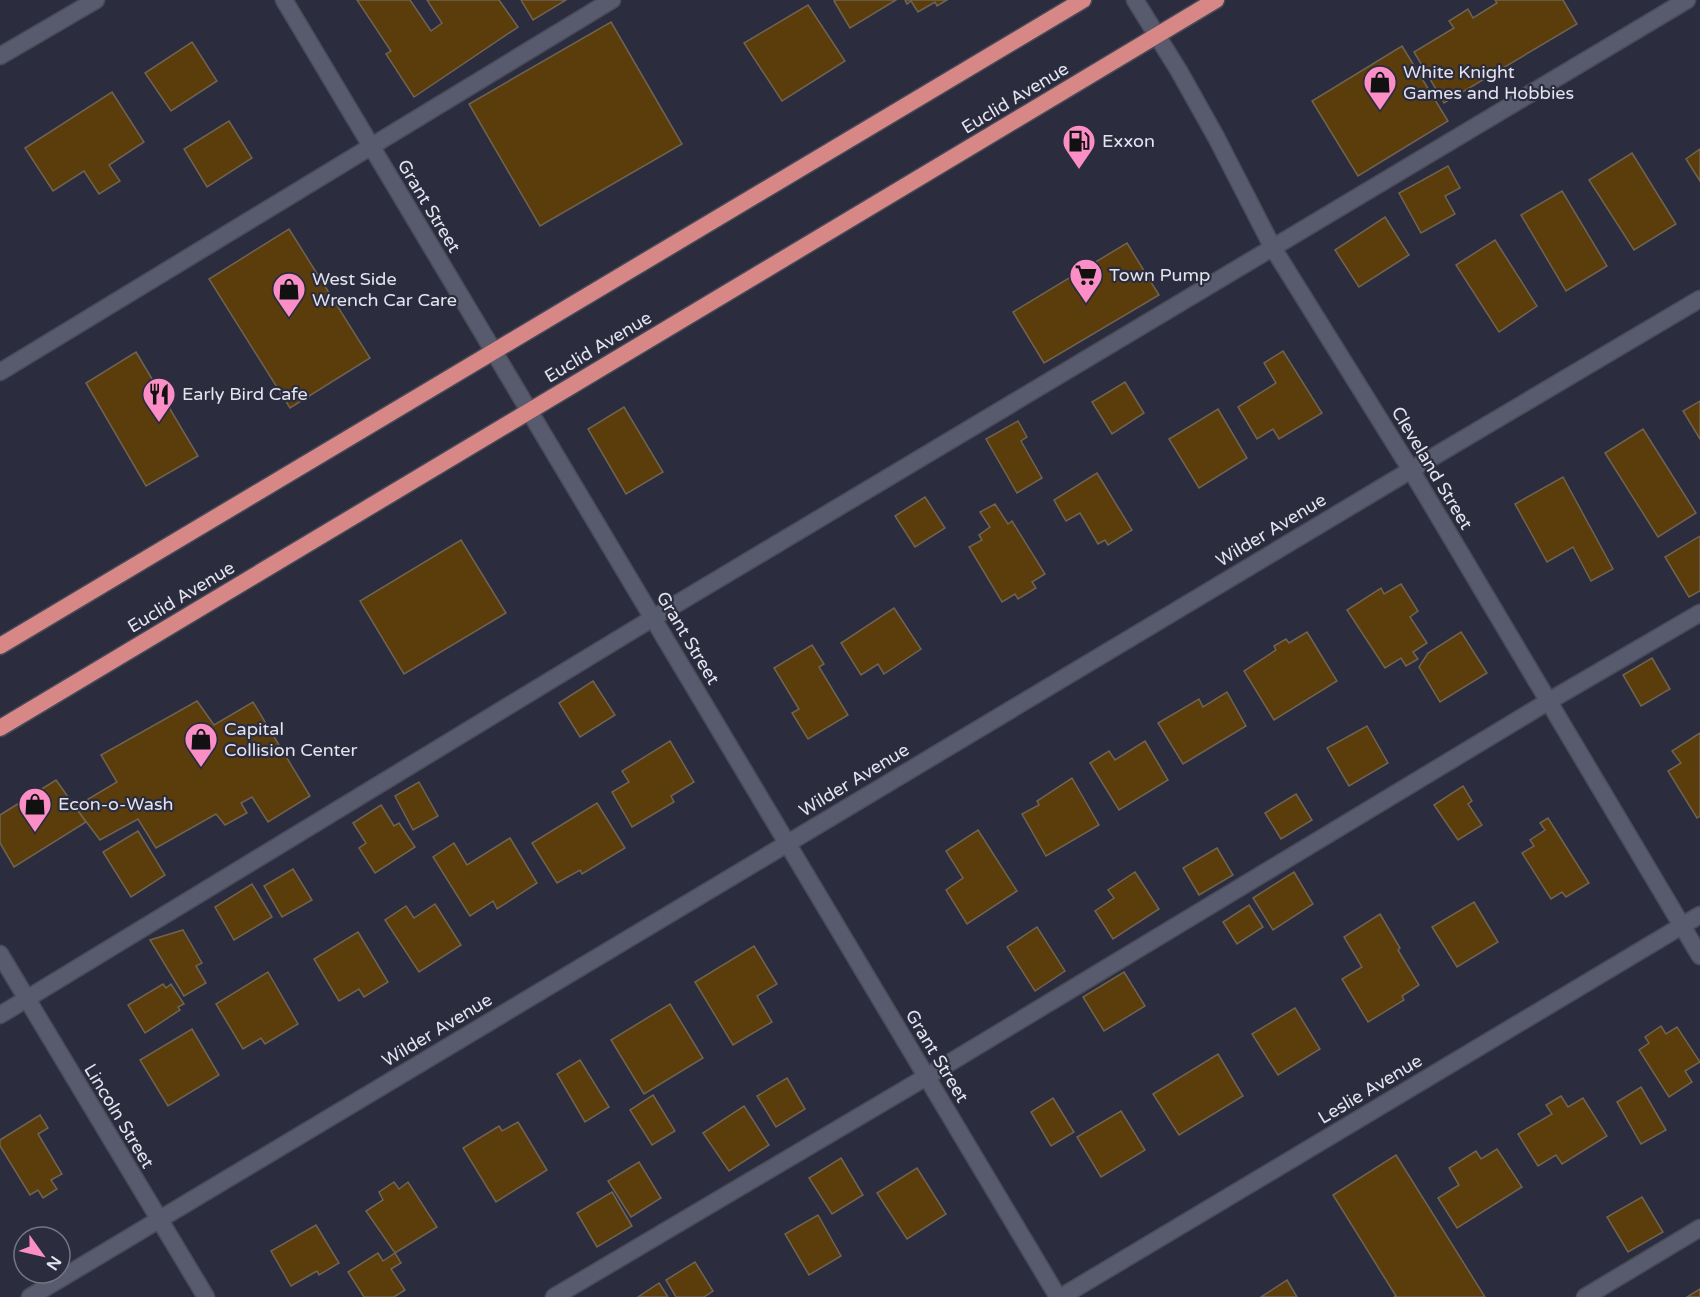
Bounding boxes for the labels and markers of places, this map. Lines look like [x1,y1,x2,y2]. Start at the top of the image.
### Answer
place label: White Knight Games and Hobbies [1403,61,1574,104]
shop icon: White Knight Games and Hobbies [1362,64,1398,111]
fuel station icon: Exxon [1061,123,1097,170]
place label: Exxon [1102,130,1155,152]
supermarket icon: Town Pump [1068,257,1104,304]
place label: Town Pump [1109,264,1210,286]
place label: West Side Wrench Car Care [312,268,457,311]
shop icon: West Side Wrench Car Care [271,271,307,318]
restaurant icon: Early Bird Cafe [141,376,177,423]
place label: Early Bird Cafe [182,383,308,405]
place label: Capital Collision Center [224,718,357,761]
shop icon: Capital Collision Center [183,721,219,768]
shop icon: Econ-o-Wash [17,786,53,833]
place label: Econ-o-Wash [58,793,174,815]

